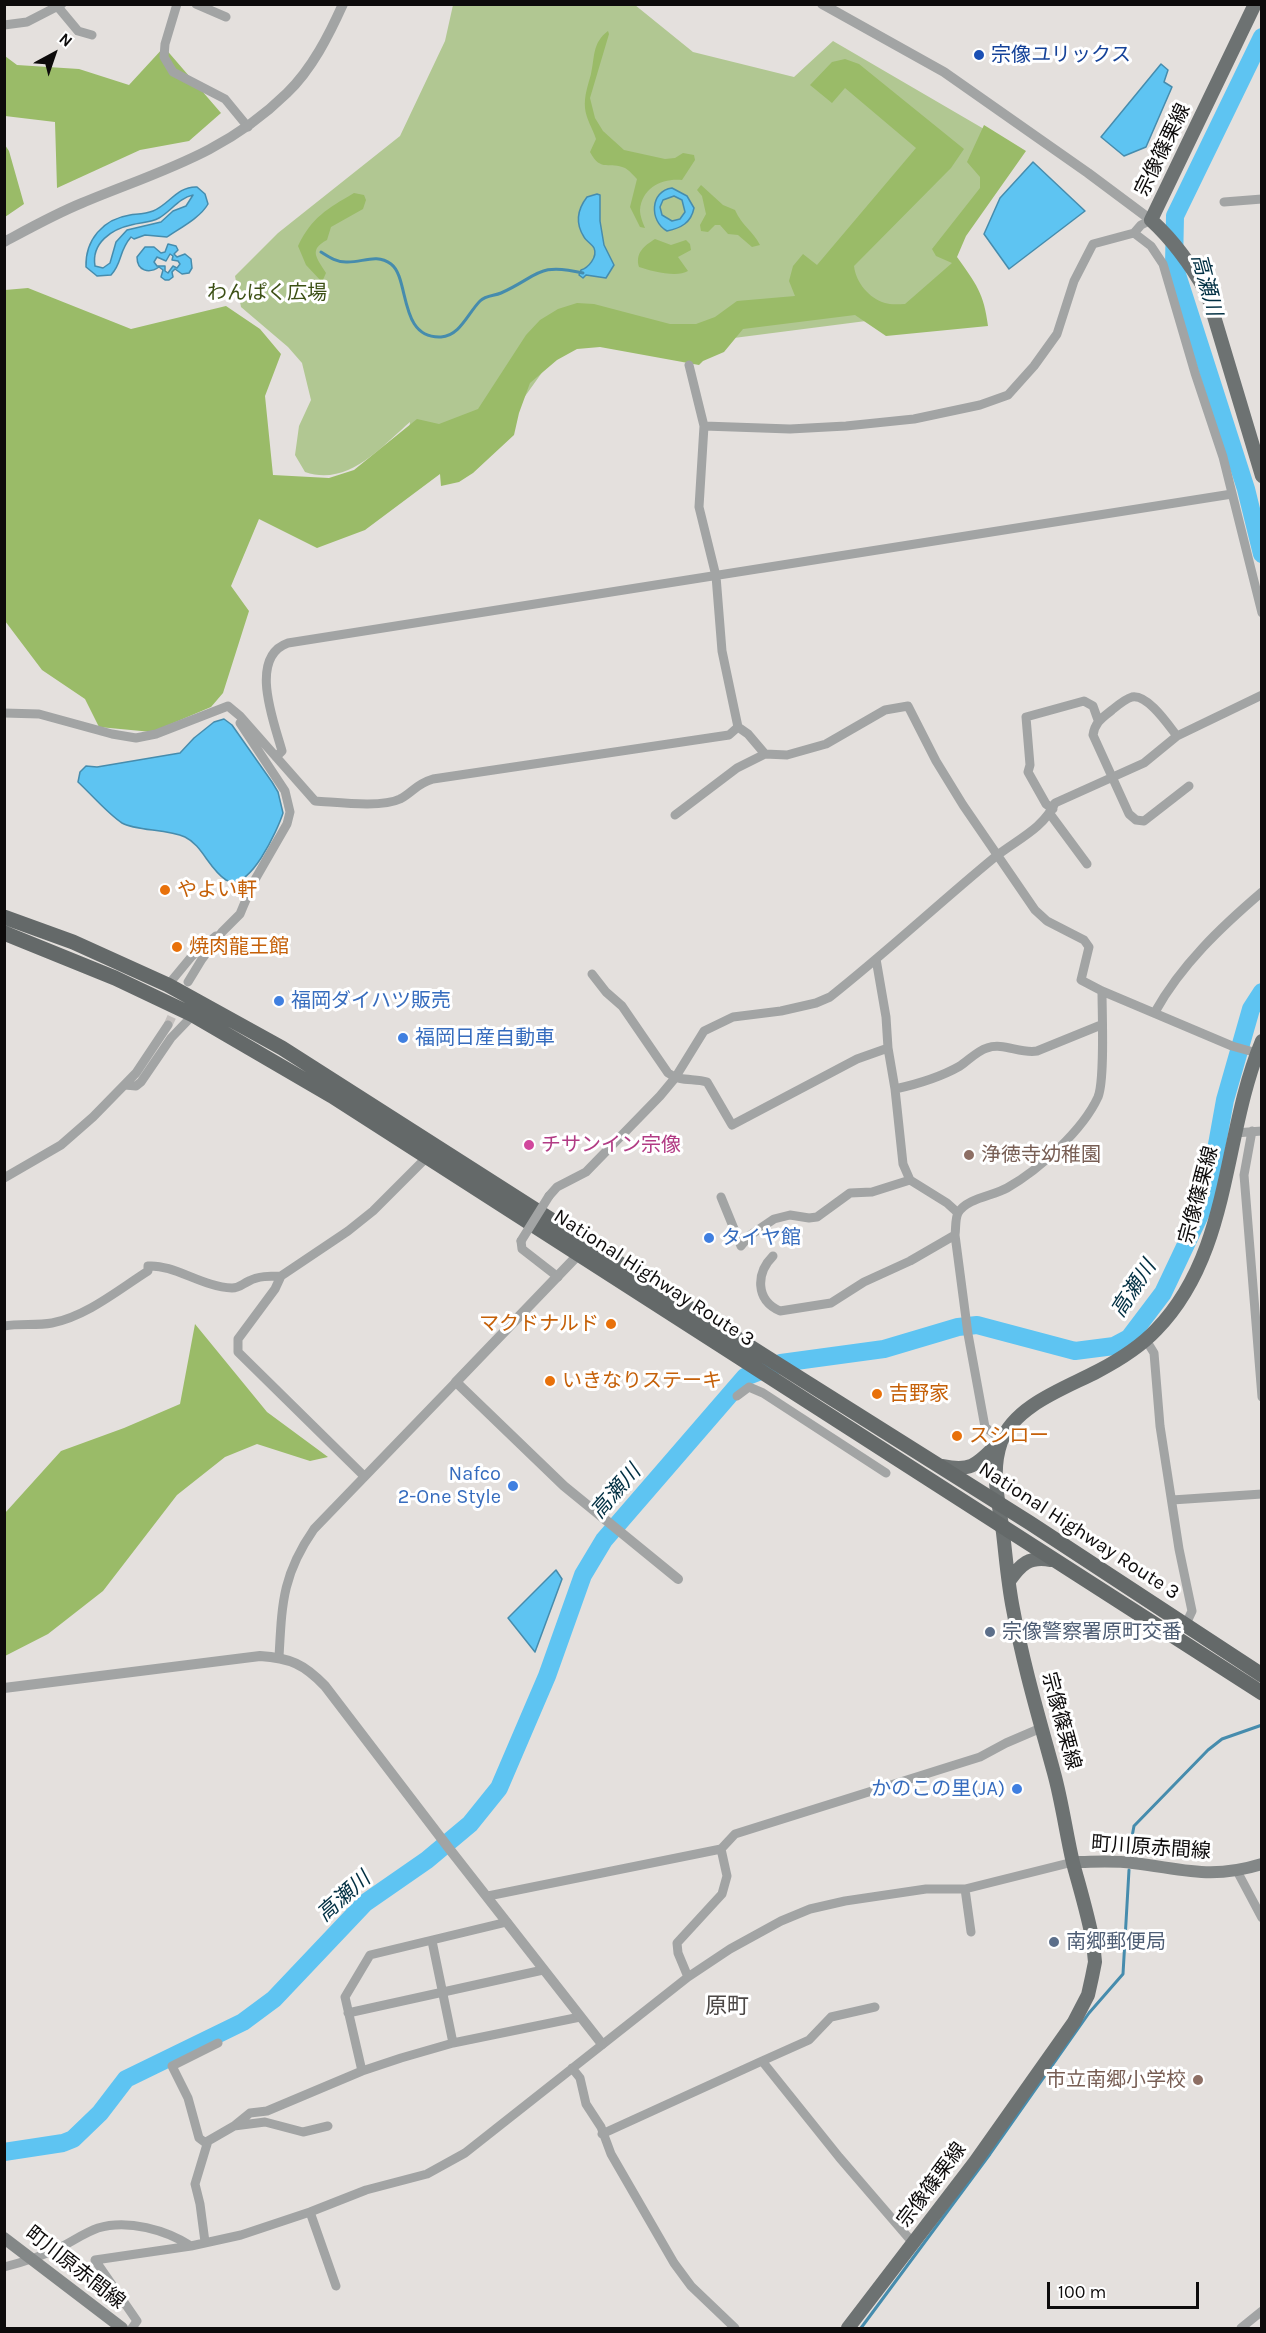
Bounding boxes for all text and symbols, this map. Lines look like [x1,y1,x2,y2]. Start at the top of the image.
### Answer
north arrow [24,24,84,84]
text: N [55,29,76,51]
place label: 宗像ユリックス [991,43,1131,67]
marker: 宗像ユリックス [972,48,986,62]
street label: 宗像篠栗線 [1130,100,1196,200]
water label: 高瀬川 [1186,251,1226,319]
park label: わんぱく広場 [207,281,327,305]
place label: やよい軒 [177,878,257,902]
marker: やよい軒 [158,883,172,897]
place label: 焼肉龍王館 [189,935,289,959]
marker: 焼肉龍王館 [170,940,184,954]
place label: 福岡ダイハツ販売 [291,989,451,1013]
marker: 福岡ダイハツ販売 [272,994,286,1008]
place label: 福岡日産自動車 [415,1026,555,1050]
marker: 福岡日産自動車 [396,1031,410,1045]
place label: チサンイン宗像 [541,1133,681,1157]
marker: チサンイン宗像 [522,1138,536,1152]
place label: 浄徳寺幼稚園 [981,1143,1101,1167]
street label: 宗像篠栗線 [1174,1144,1224,1246]
marker: 浄徳寺幼稚園 [962,1148,976,1162]
street label: National Highway Route 3 [549,1204,759,1352]
place label: タイヤ館 [721,1226,801,1250]
marker: タイヤ館 [702,1231,716,1245]
water label: 高瀬川 [1106,1256,1162,1322]
place label: マクドナルド [479,1312,599,1336]
marker: マクドナルド [604,1317,618,1331]
place label: いきなりステーキ [562,1369,722,1393]
marker: いきなりステーキ [543,1374,557,1388]
place label: 吉野家 [889,1382,949,1406]
marker: 吉野家 [870,1387,884,1401]
place label: スシロー [969,1424,1049,1448]
marker: スシロー [950,1429,964,1443]
street label: National Highway Route 3 [974,1457,1184,1605]
water label: 高瀬川 [586,1460,646,1524]
place label: Nafco 2-One Style [398,1462,501,1509]
marker: Nafco 2-One Style [506,1479,520,1493]
place label: 宗像警察署原町交番 [1002,1620,1182,1644]
marker: 宗像警察署原町交番 [983,1625,997,1639]
street label: 宗像篠栗線 [1036,1670,1086,1772]
place label: かのこの里(JA) [871,1777,1005,1801]
marker: かのこの里(JA) [1010,1782,1024,1796]
street label: 町川原赤間線 [1090,1832,1212,1864]
water label: 高瀬川 [312,1867,376,1927]
place label: 南郷郵便局 [1066,1930,1166,1954]
marker: 南郷郵便局 [1047,1935,1061,1949]
district label: 原町 [705,1994,749,2020]
place label: 市立南郷小学校 [1046,2068,1186,2092]
marker: 市立南郷小学校 [1191,2073,1205,2087]
street label: 宗像篠栗線 [892,2138,972,2232]
street label: 町川原赤間線 [20,2222,130,2314]
scale bar [1050,2270,1202,2308]
text: 100 m [1058,2281,1106,2303]

